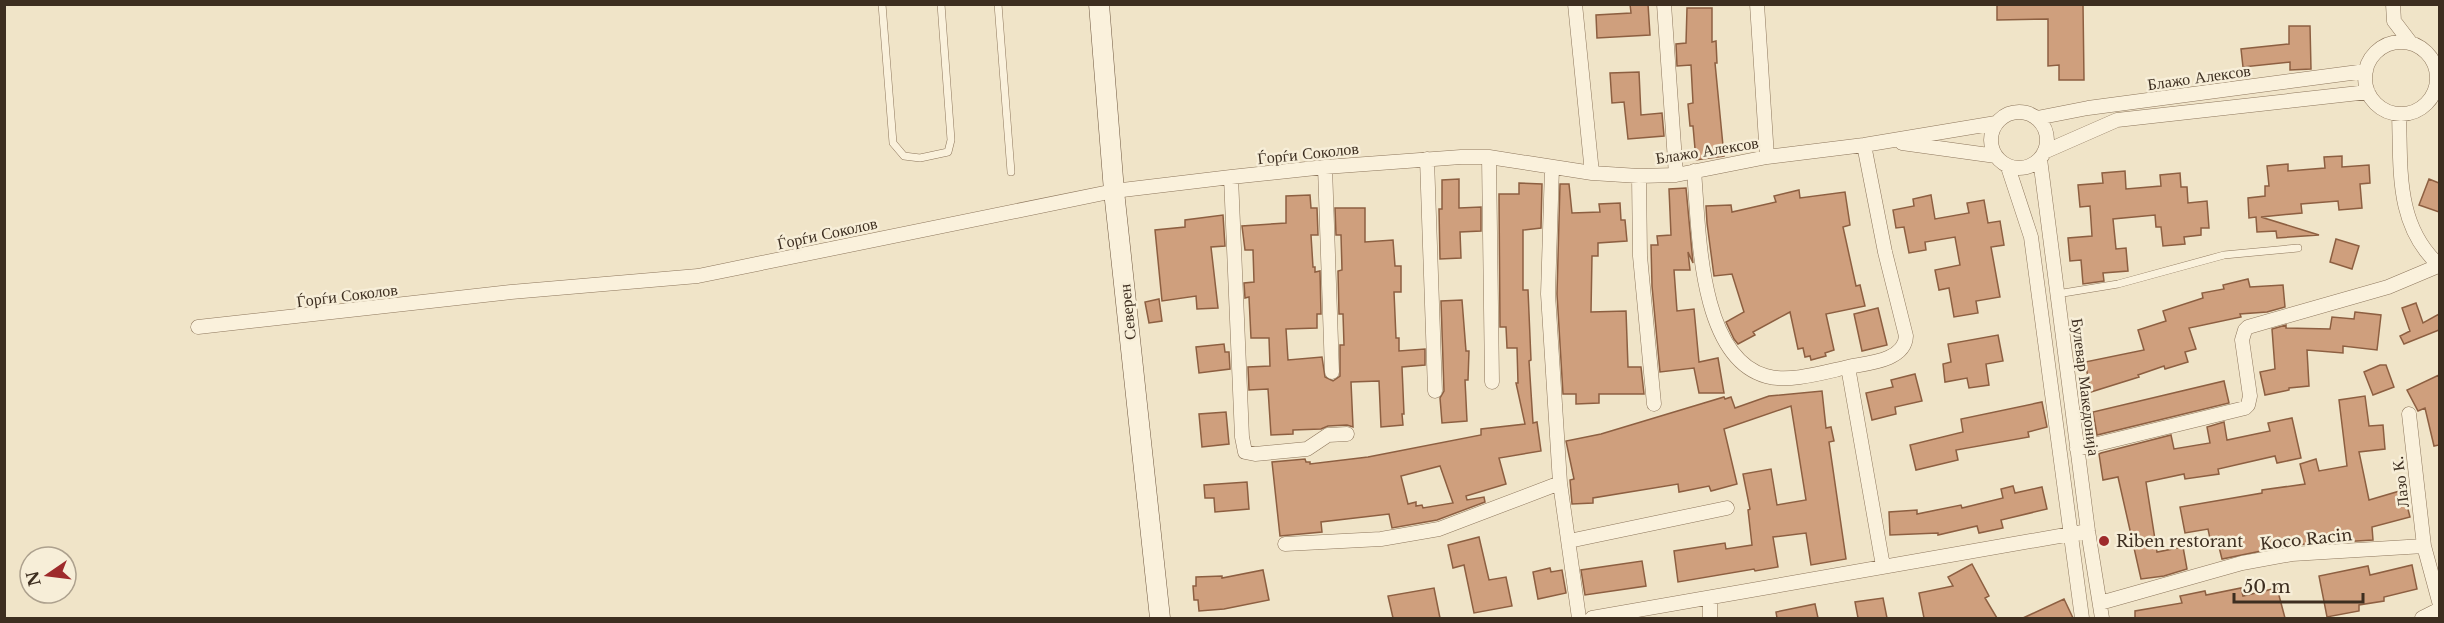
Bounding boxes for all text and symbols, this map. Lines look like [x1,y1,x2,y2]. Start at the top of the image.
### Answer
street label: Блажо Алексов [2146,60,2252,94]
street label: Блажо Алексов [1654,132,1760,168]
street label: Ѓорѓи Соколов [1256,138,1360,168]
street label: Ѓорѓи Соколов [775,213,879,253]
street label: Ѓорѓи Соколов [295,279,399,311]
street label: Северен [1114,283,1140,341]
street label: Булевар Македонија [2068,317,2104,457]
street label: Лазо К. [2387,455,2413,509]
street label: Koco Racin [2259,524,2353,554]
place label: Riben restorant [2116,531,2243,551]
marker: Riben restorant [2097,534,2111,548]
north arrow [18,545,78,605]
scale bar [2234,566,2363,604]
text: N [22,569,45,588]
text: 50 m [2243,576,2291,598]

